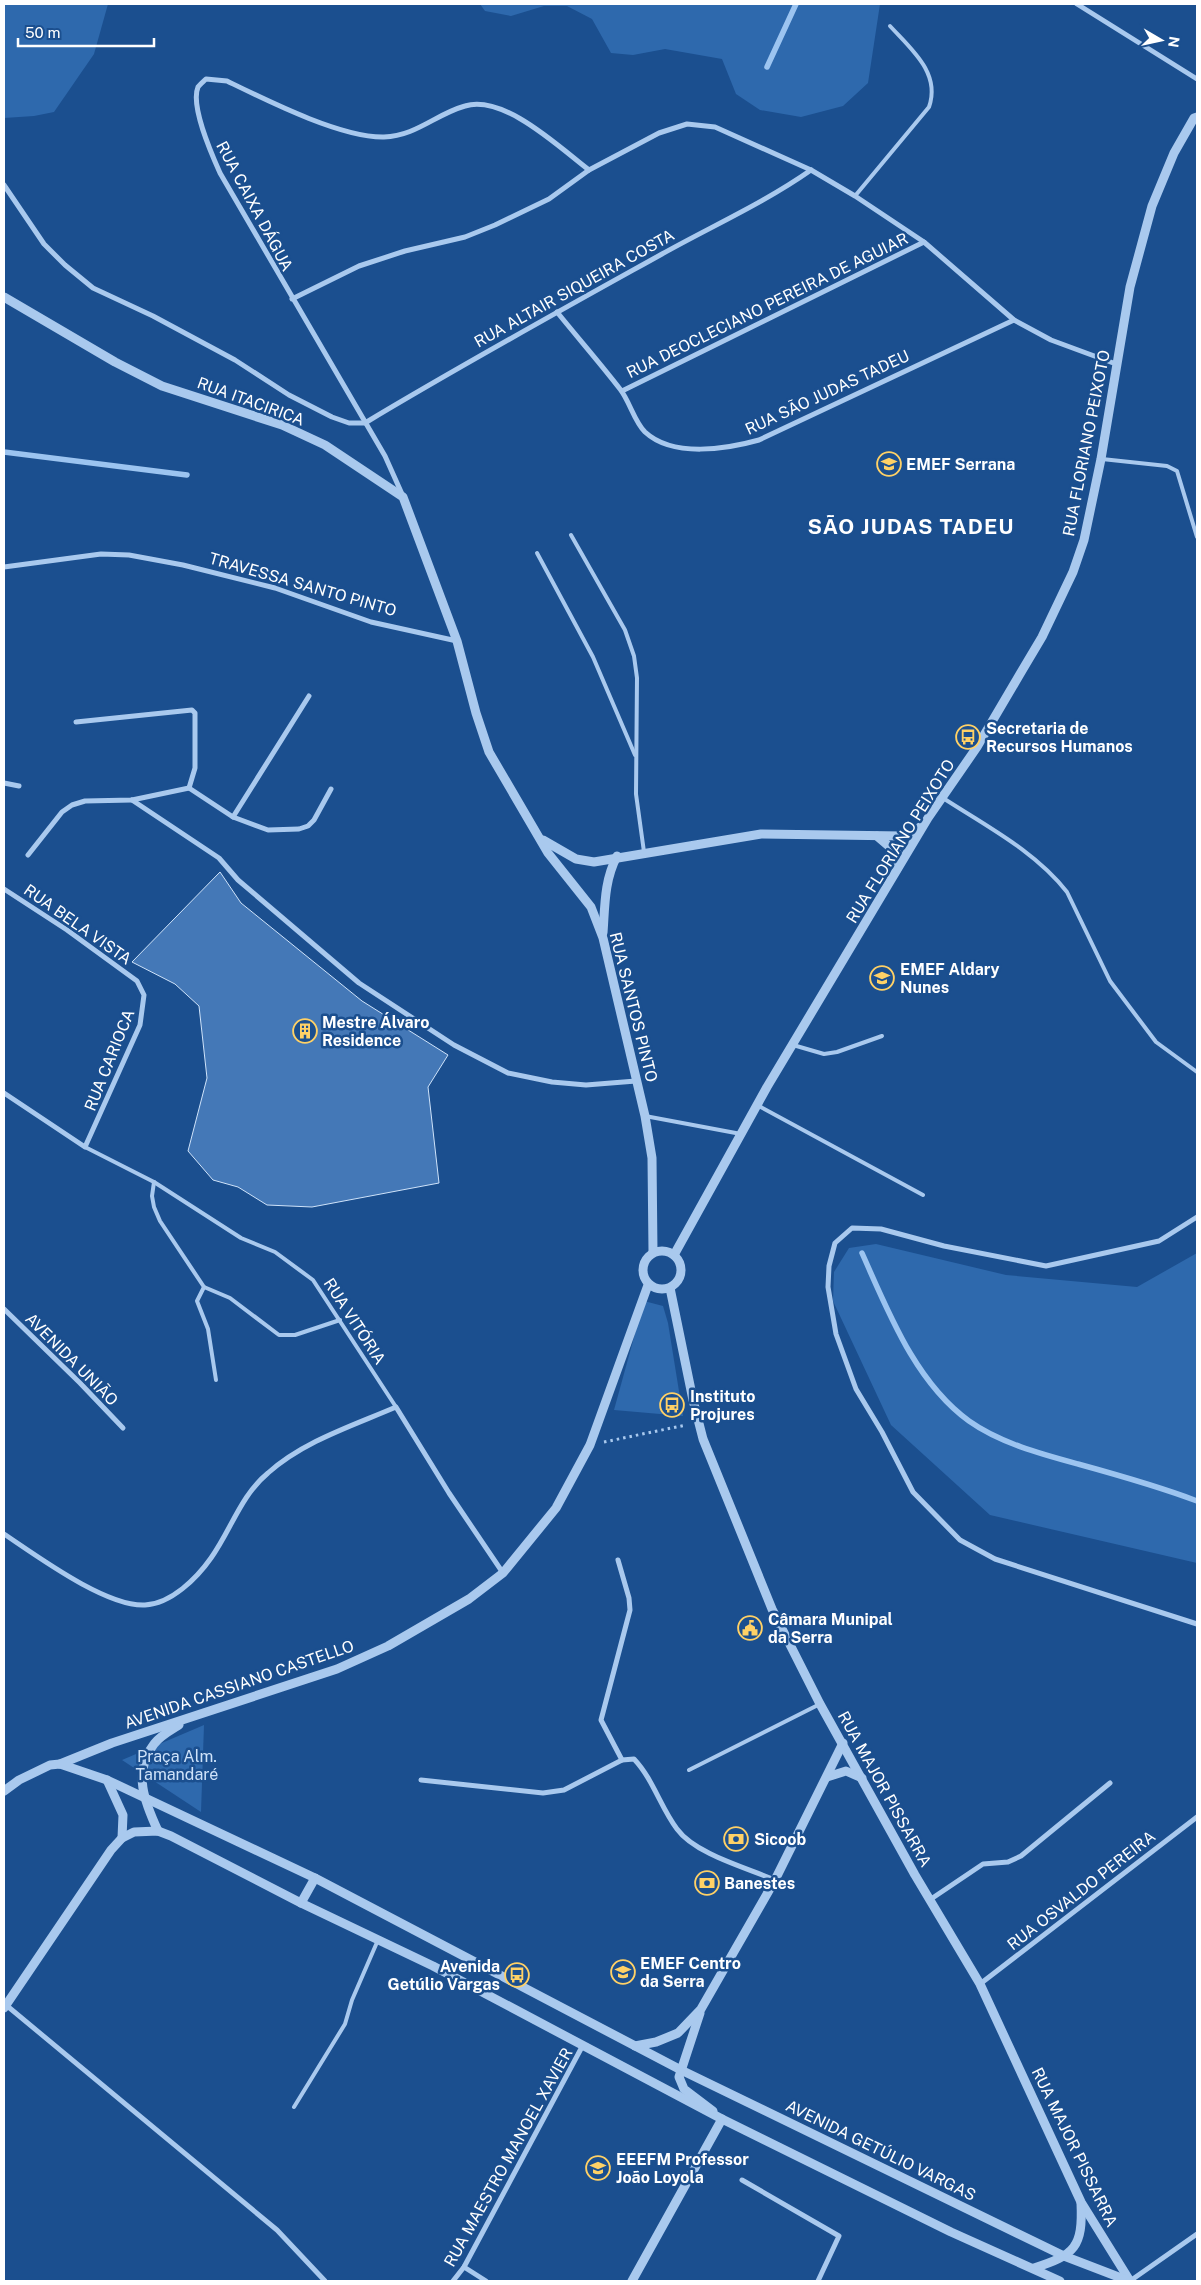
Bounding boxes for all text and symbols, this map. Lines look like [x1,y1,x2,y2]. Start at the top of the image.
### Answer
scale bar [18,15,154,47]
north arrow [1136,15,1186,65]
text: 50 m [25,24,60,41]
text: N [1165,35,1183,49]
street label: RUA CAIXA DÁGUA [212,137,298,275]
street label: RUA ALTAIR SIQUEIRA COSTA [471,225,678,351]
street label: RUA DEOCLECIANO PEREIRA DE AGUIAR [623,229,911,382]
street label: RUA SÃO JUDAS TADEU [742,345,912,439]
street label: RUA FLORIANO PEIXOTO [1059,348,1114,538]
street label: RUA ITACIRICA [195,373,307,430]
school or university icon: EMEF Serrana [876,451,902,477]
place label: EMEF Serrana [906,455,1015,474]
district label: SÃO JUDAS TADEU [808,514,1014,539]
street label: TRAVESSA SANTO PINTO [207,549,399,620]
place label: Secretaria de Recursos Humanos [986,719,1133,756]
bus stop icon: Secretaria de Recursos Humanos [955,724,981,750]
street label: RUA FLORIANO PEIXOTO [842,756,959,927]
street label: RUA BELA VISTA [20,880,135,969]
street label: RUA SANTOS PINTO [606,930,661,1084]
place label: EMEF Aldary Nunes [900,960,1000,997]
school or university icon: EMEF Aldary Nunes [869,965,895,991]
street label: RUA CARIOCA [80,1007,138,1114]
place label: Mestre Álvaro Residence [322,1012,429,1050]
building icon: Mestre Álvaro Residence [292,1018,318,1044]
street label: RUA VITÓRIA [320,1274,390,1368]
street label: AVENIDA UNIÃO [21,1308,123,1410]
place label: Instituto Projures [690,1387,755,1424]
bus stop icon: Instituto Projures [659,1392,685,1418]
place label: Câmara Munipal da Serra [768,1610,893,1647]
public building icon: Câmara Munipal da Serra [737,1615,763,1641]
street label: AVENIDA CASSIANO CASTELLO [122,1636,356,1733]
street label: RUA MAJOR PISSARRA [834,1708,935,1870]
park label: Praça Alm. Tamandaré [136,1747,218,1784]
bank icon: Sicoob [723,1826,749,1852]
street label: RUA OSVALDO PEREIRA [1004,1827,1159,1954]
place label: Sicoob [754,1830,806,1849]
bank icon: Banestes [694,1870,720,1896]
place label: Banestes [724,1874,795,1893]
place label: EMEF Centro da Serra [640,1954,741,1991]
place label: Avenida Getúlio Vargas [388,1957,500,1994]
school or university icon: EMEF Centro da Serra [610,1959,636,1985]
bus stop icon: Avenida Getúlio Vargas [504,1962,530,1988]
street label: RUA MAESTRO MANOEL XAVIER [440,2044,577,2270]
street label: RUA MAJOR PISSARRA [1028,2064,1121,2230]
street label: AVENIDA GETÚLIO VARGAS [783,2095,979,2205]
place label: EEEFM Professor João Loyola [616,2150,749,2187]
school or university icon: EEEFM Professor João Loyola [585,2155,611,2181]

